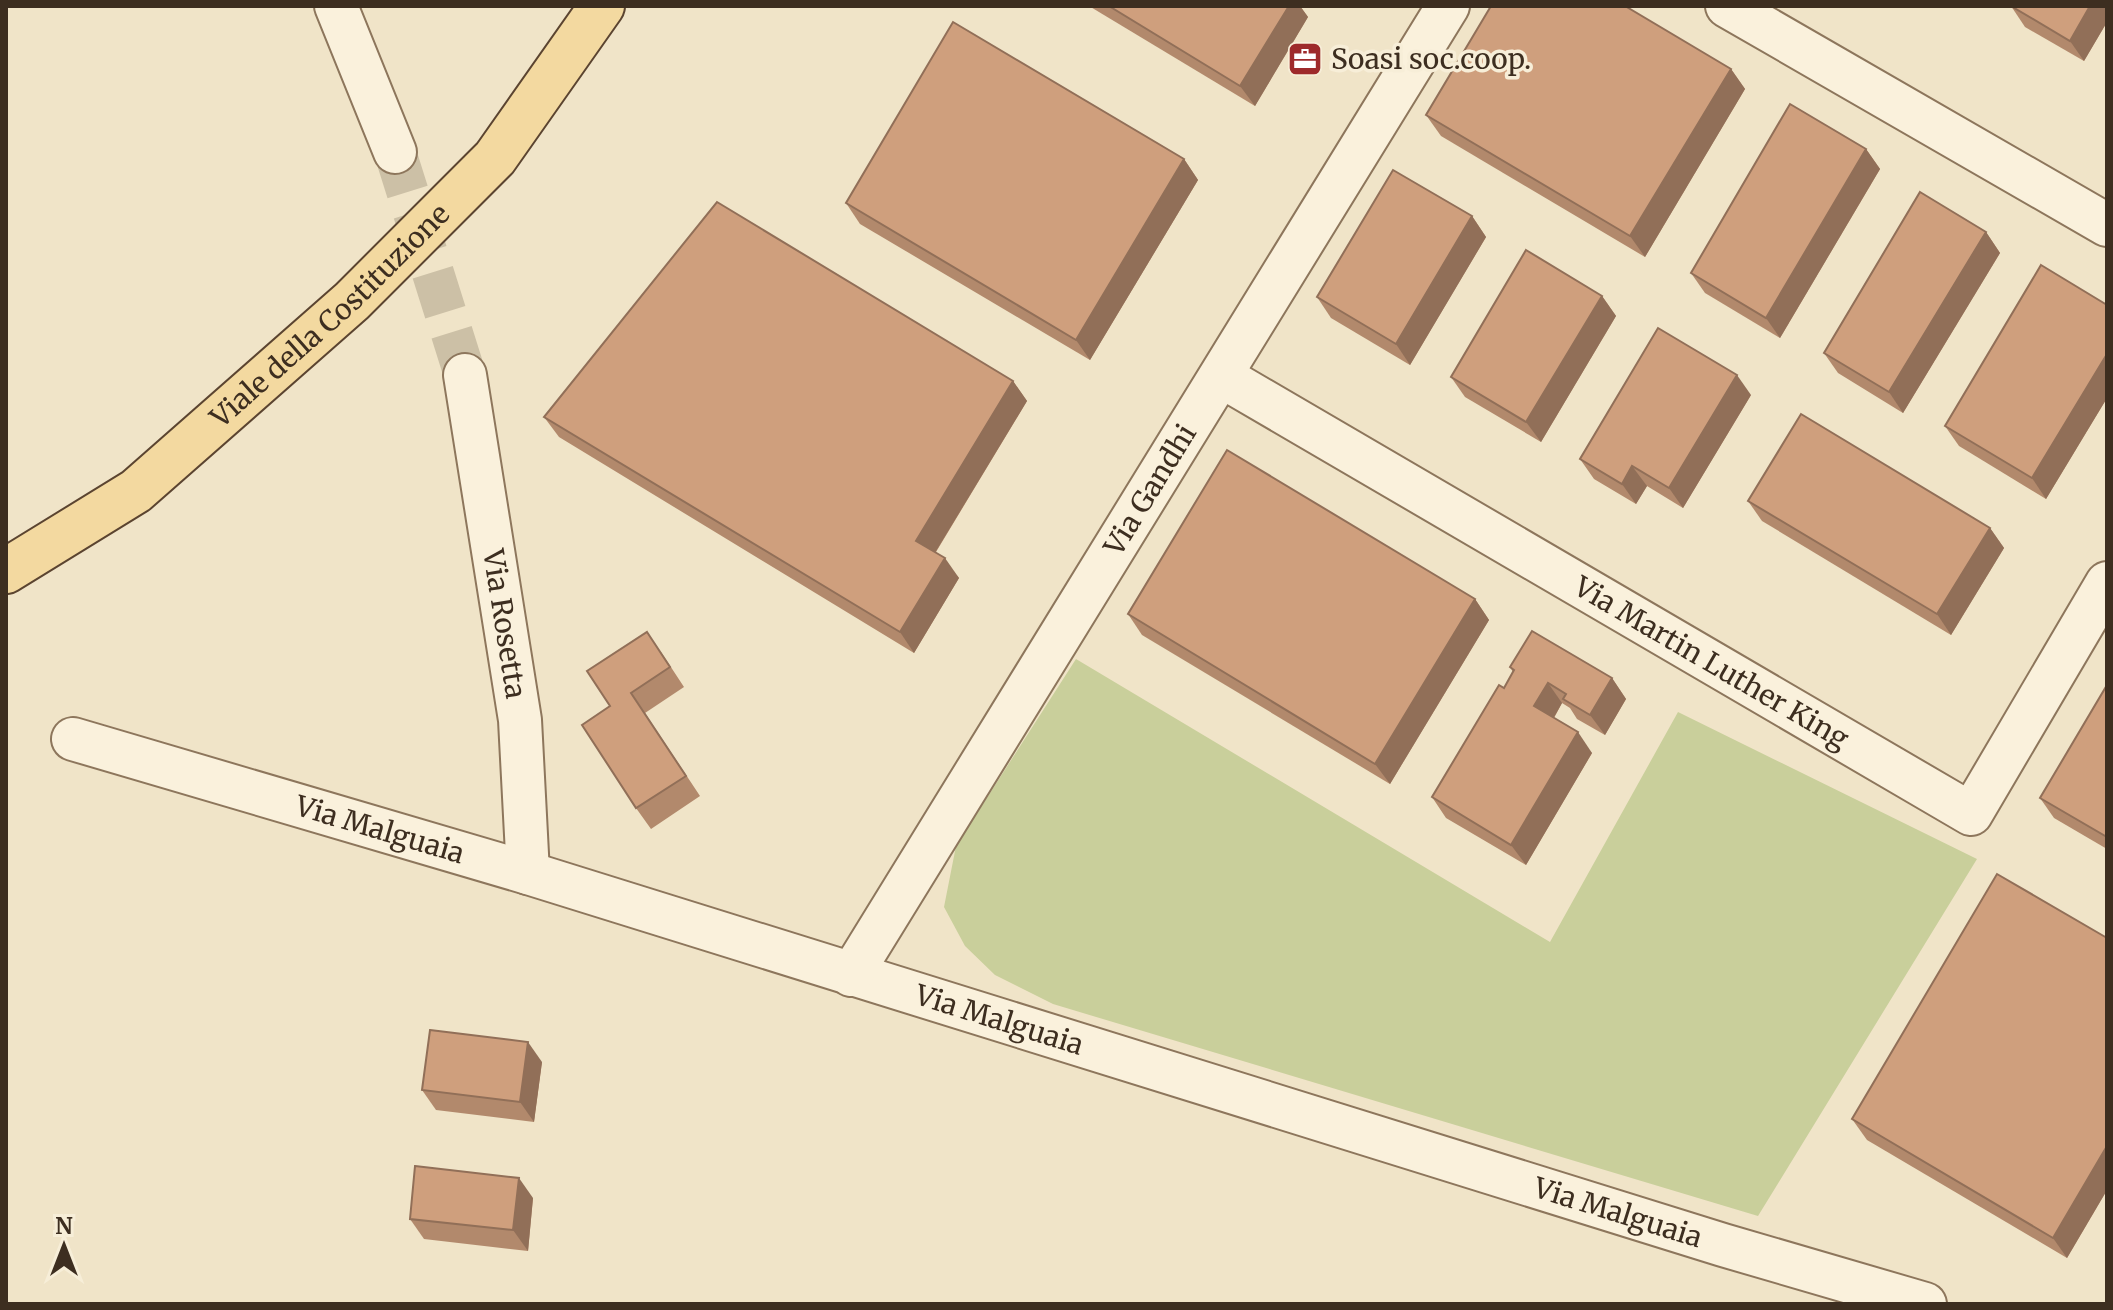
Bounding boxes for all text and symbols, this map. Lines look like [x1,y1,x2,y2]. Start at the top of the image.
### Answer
office icon: Soasi soc.coop. [1286,40,1324,78]
place label: Soasi soc.coop. [1331,41,1531,77]
street label: Viale della Costituzione [202,196,457,436]
street label: Via Gandhi [1095,417,1204,563]
street label: Via Rosetta [475,546,534,701]
street label: Via Martin Luther King [1567,568,1855,757]
street label: Via Malguaia [290,787,469,871]
street label: Via Malguaia [910,976,1088,1063]
street label: Via Malguaia [1529,1169,1707,1255]
north arrow [24,1206,104,1286]
text: N [55,1212,73,1240]

